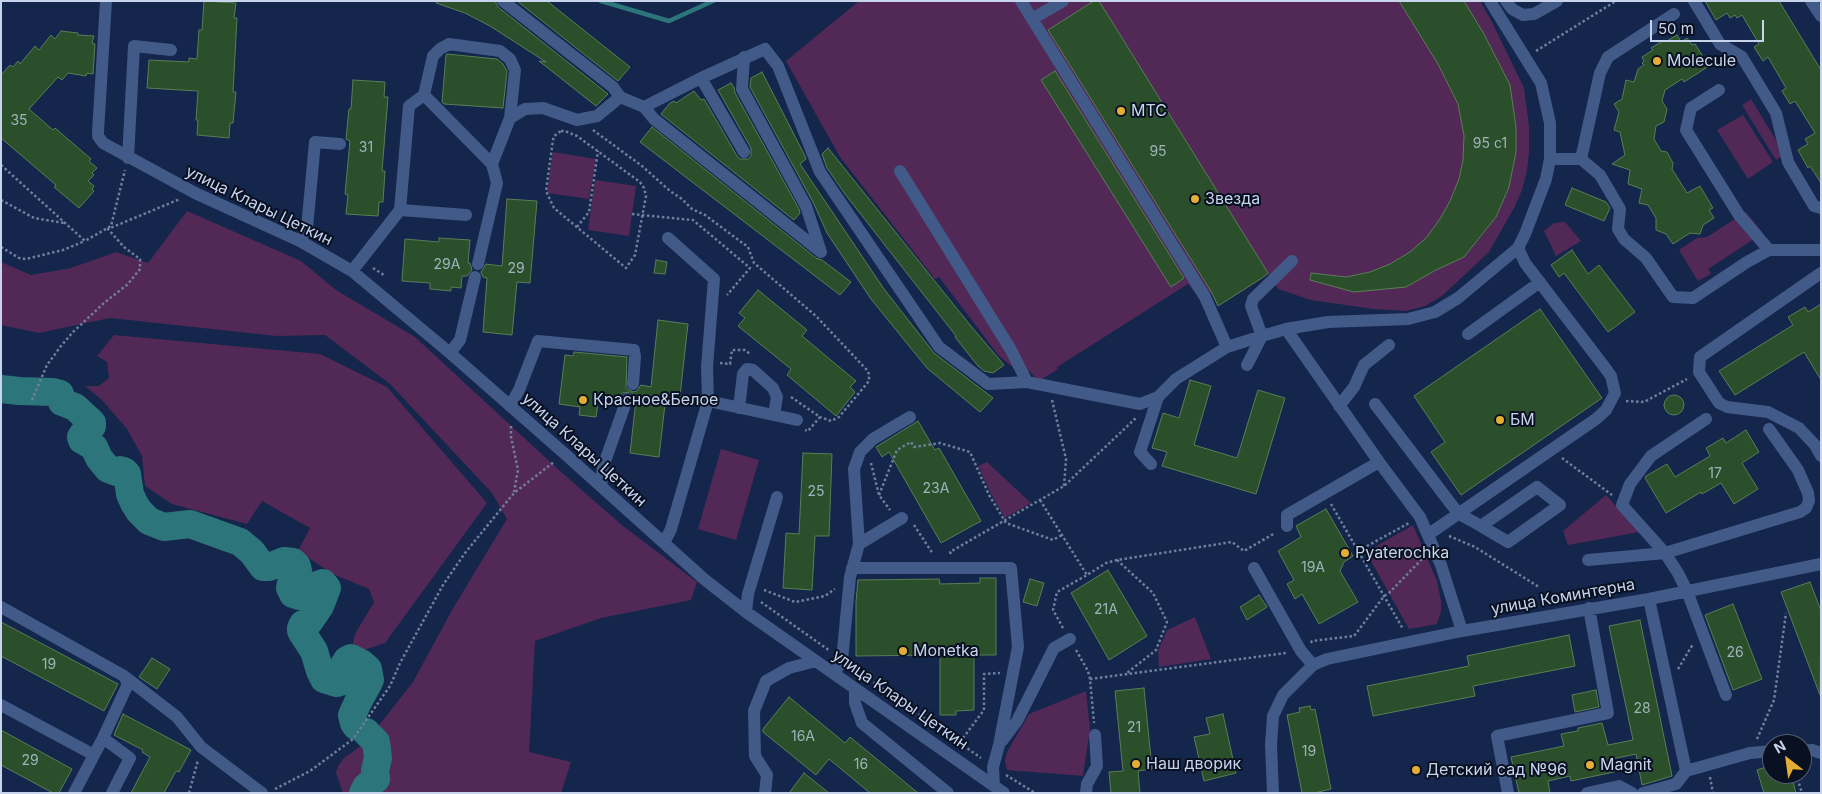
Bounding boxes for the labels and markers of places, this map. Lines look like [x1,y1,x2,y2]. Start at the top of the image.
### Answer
place label: Molecule [1667,51,1736,71]
marker: Molecule [1651,55,1663,67]
place label: МТС [1131,101,1167,121]
marker: МТС [1115,105,1127,117]
place label: Звезда [1205,189,1260,209]
marker: Звезда [1189,193,1201,205]
place label: Красное&Белое [593,390,718,410]
marker: Красное&Белое [577,394,589,406]
place label: БМ [1510,410,1535,430]
marker: БМ [1494,414,1506,426]
place label: Pyaterochka [1355,543,1449,563]
marker: Pyaterochka [1339,547,1351,559]
place label: Monetka [913,641,979,661]
marker: Monetka [897,645,909,657]
place label: Наш дворик [1146,754,1241,774]
place label: Magnit [1600,755,1652,775]
marker: Наш дворик [1130,758,1142,770]
marker: Magnit [1584,759,1596,771]
place label: Детский сад №96 [1426,760,1567,780]
marker: Детский сад №96 [1410,764,1422,776]

